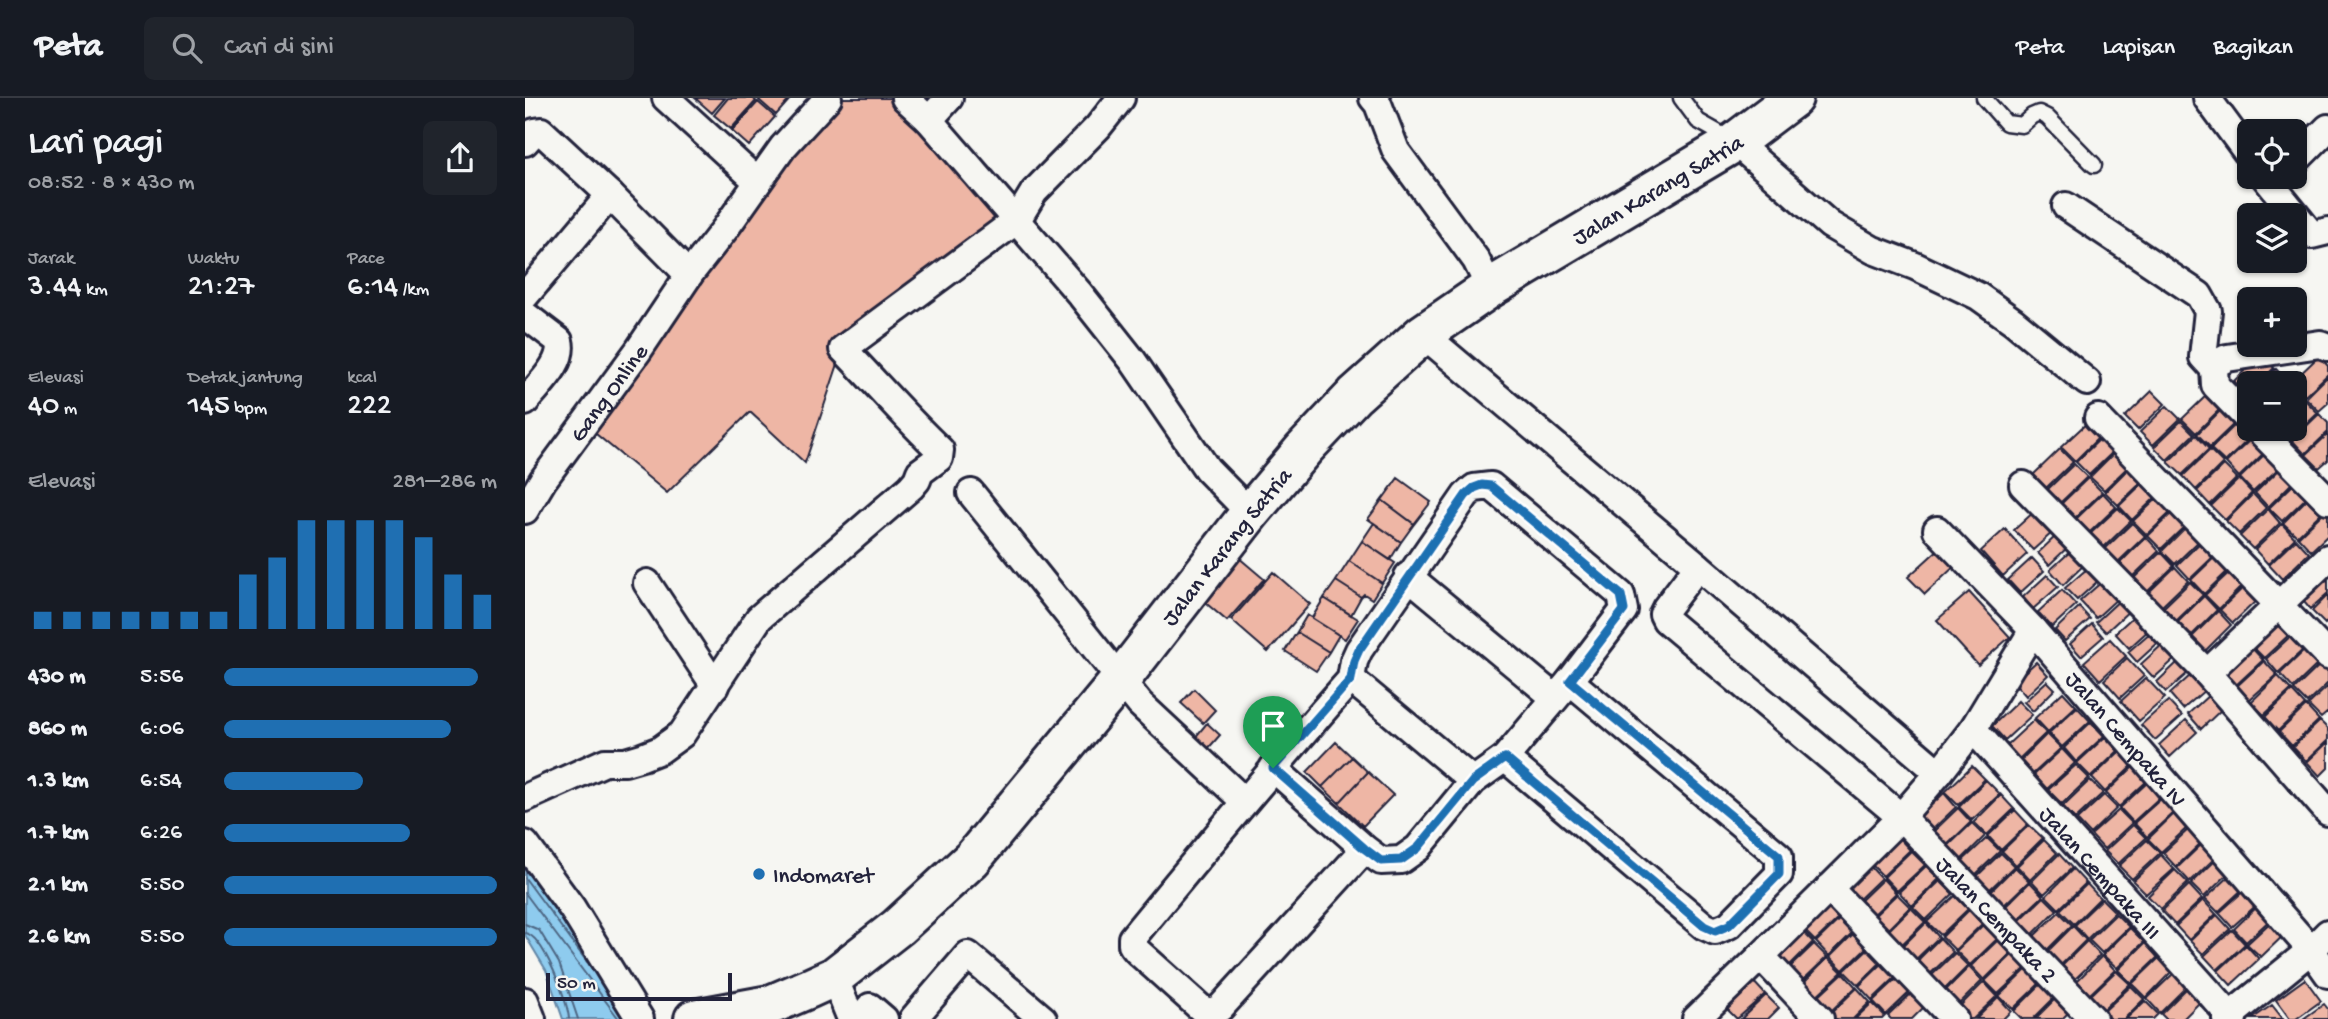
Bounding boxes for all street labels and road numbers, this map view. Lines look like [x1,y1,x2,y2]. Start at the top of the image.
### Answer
street label: Jalan Karang Satria [1569,130,1750,253]
street label: Gang Online [566,339,656,448]
street label: Jalan Karang Satria [1158,463,1300,632]
street label: Jalan Cempaka IV [2058,667,2191,814]
street label: Jalan Cempaka III [2032,802,2165,946]
street label: Jalan Cempaka 2 [1929,852,2061,990]

